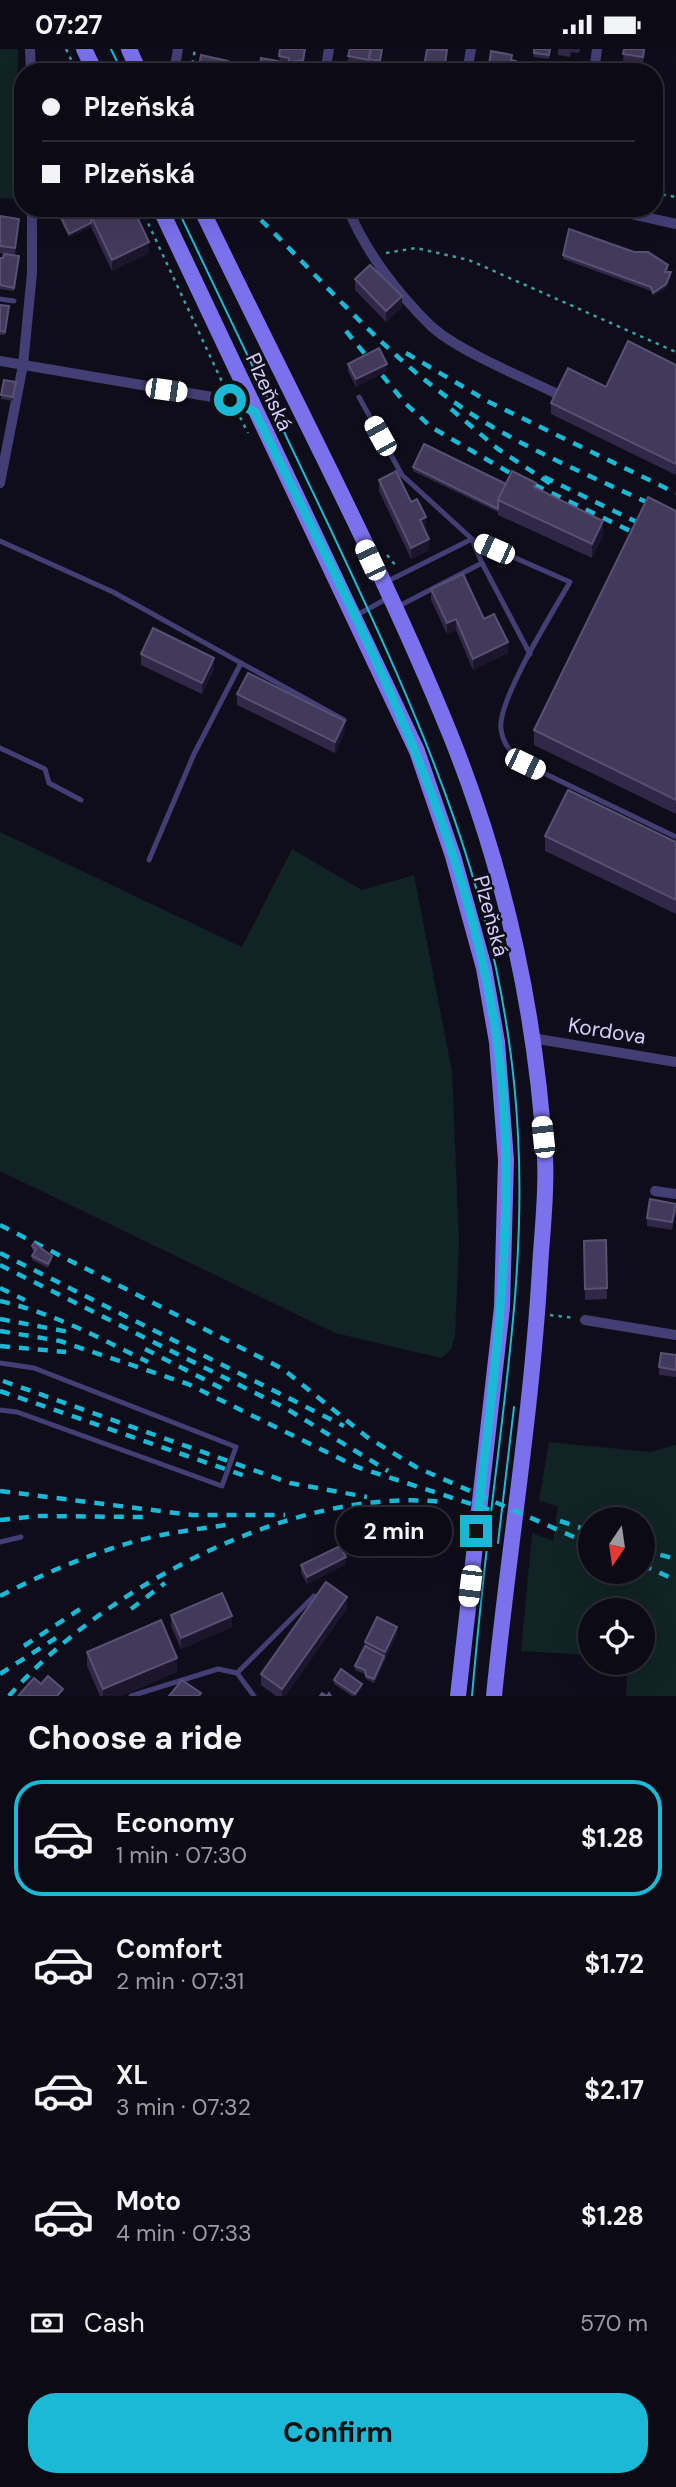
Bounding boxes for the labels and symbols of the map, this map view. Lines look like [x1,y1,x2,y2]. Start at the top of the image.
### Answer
street label: Plzeňská [239,348,299,436]
car [144,377,189,403]
route start [214,384,246,416]
car [361,413,400,459]
car [471,531,518,567]
car [352,537,389,583]
car [502,745,549,783]
street label: Plzeňská [467,872,515,960]
street label: Kordova [566,1011,648,1051]
car [531,1115,556,1159]
callout: 2 min [336,1507,452,1555]
north arrow [578,1507,654,1584]
route end [460,1515,492,1547]
car [458,1564,483,1608]

